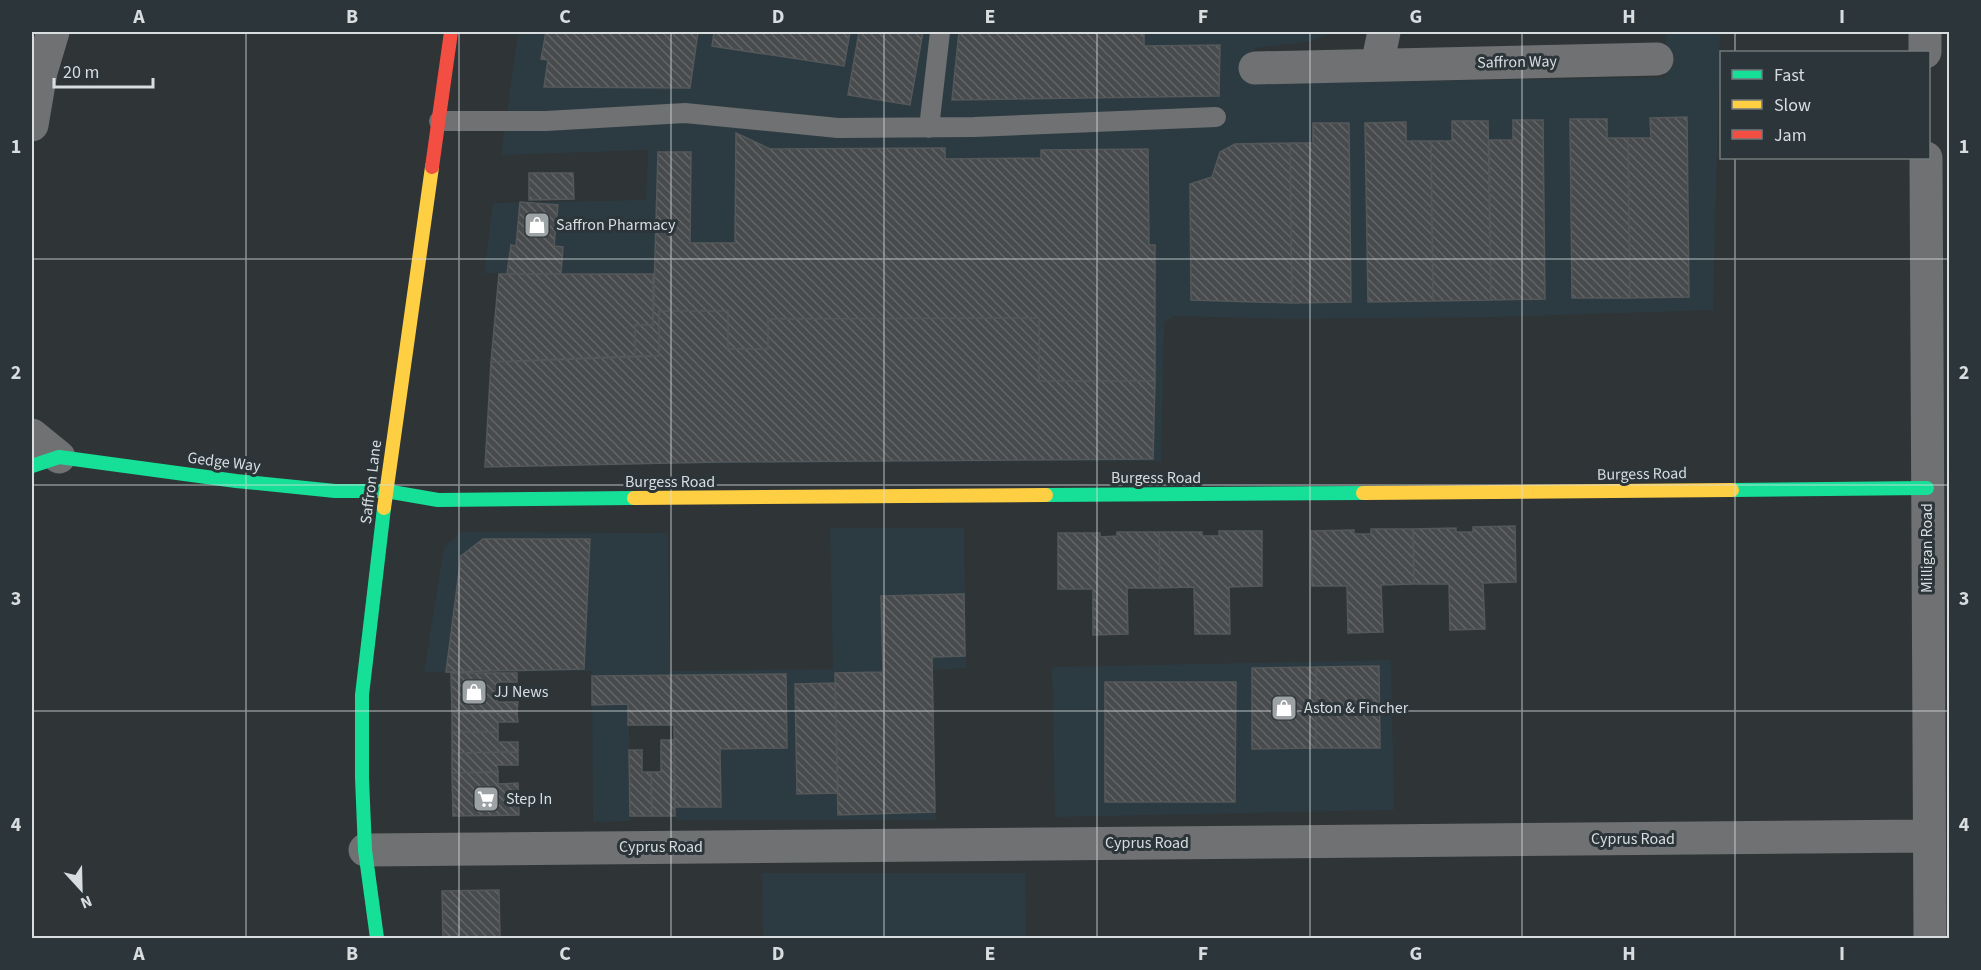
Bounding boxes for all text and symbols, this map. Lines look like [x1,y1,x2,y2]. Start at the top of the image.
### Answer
text: A [132,3,145,31]
text: B [346,3,358,31]
text: C [559,3,571,31]
text: D [772,3,784,31]
text: E [985,3,995,31]
text: F [1198,3,1208,31]
text: G [1410,3,1422,31]
text: H [1622,3,1636,31]
text: I [1839,3,1845,31]
street label: Saffron Way [1477,50,1558,74]
scale bar [54,51,153,89]
legend [1720,51,1930,159]
text: 20 m [63,60,99,85]
text: Fast [1774,63,1805,88]
text: Slow [1774,93,1811,118]
text: Jam [1774,123,1807,148]
text: 1 [11,133,21,161]
text: 1 [1959,133,1969,161]
shop icon: Saffron Pharmacy [522,210,552,240]
place label: Saffron Pharmacy [556,214,676,236]
text: 2 [11,359,21,387]
text: 2 [1959,359,1969,387]
street label: Saffron Lane [355,439,387,525]
street label: Gedge Way [186,447,262,477]
street label: Burgess Road [1597,462,1687,486]
street label: Burgess Road [1111,467,1201,489]
street label: Burgess Road [625,471,715,493]
street label: Milligan Road [1916,503,1938,593]
text: 3 [11,585,21,613]
text: 3 [1959,585,1969,613]
shop icon: JJ News [459,677,489,707]
place label: JJ News [494,681,549,703]
shop icon: Aston & Fincher [1269,693,1299,723]
place label: Aston & Fincher [1304,697,1409,719]
supermarket icon: Step In [471,784,501,814]
place label: Step In [506,788,552,810]
text: 4 [11,811,22,839]
text: 4 [1959,811,1970,839]
street label: Cyprus Road [1591,828,1675,850]
street label: Cyprus Road [1105,832,1189,854]
street label: Cyprus Road [619,836,703,858]
north arrow [51,859,111,919]
text: N [77,890,95,914]
text: A [132,940,145,968]
text: B [346,940,358,968]
text: C [559,940,571,968]
text: D [772,940,784,968]
text: E [985,940,995,968]
text: F [1198,940,1208,968]
text: G [1410,940,1422,968]
text: H [1622,940,1636,968]
text: I [1839,940,1845,968]

